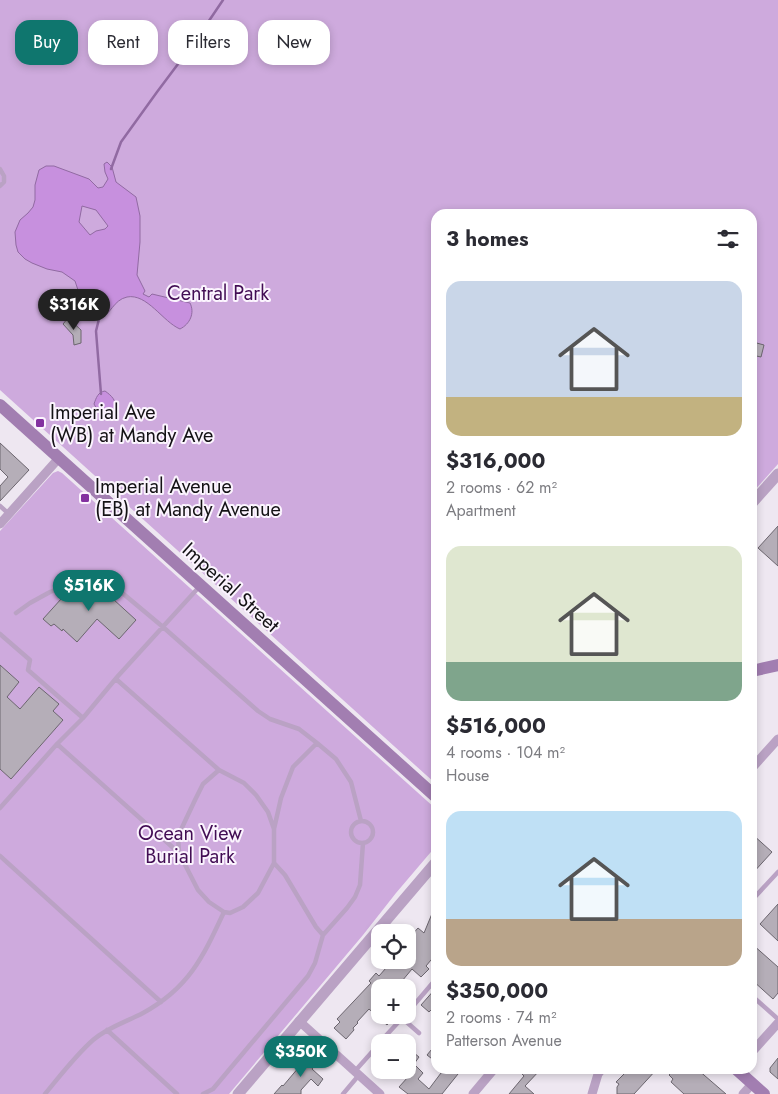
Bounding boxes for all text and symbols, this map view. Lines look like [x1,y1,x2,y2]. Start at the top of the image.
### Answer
chip: Buy [15,20,78,65]
chip: Rent [88,20,158,65]
chip: Filters [168,20,248,65]
chip: New [258,20,330,65]
text: 3 homes [446,224,529,254]
icon: filters [714,225,742,253]
park label: Central Park [167,279,269,308]
pin: $316K [39,288,109,331]
text: $316K [49,293,99,316]
icon: home [549,314,639,404]
place label: Imperial Ave (WB) at Mandy Ave [50,398,213,450]
marker: Imperial Ave (WB) at Mandy Ave [34,417,46,429]
text: $316,000 [446,446,545,476]
place label: Imperial Avenue (EB) at Mandy Avenue [95,472,281,524]
text: 2 rooms · 62 m² [446,476,557,499]
marker: Imperial Avenue (EB) at Mandy Avenue [79,492,91,504]
text: Apartment [446,499,516,522]
street label: Imperial Street [176,536,286,639]
pin: $516K [54,570,124,612]
text: $516K [64,574,114,597]
icon: home [549,579,639,669]
text: $516,000 [446,711,546,741]
text: 4 rooms · 104 m² [446,741,565,764]
text: House [446,764,489,787]
park label: Ocean View Burial Park [138,819,242,871]
icon: home [549,844,639,934]
map controls [371,924,416,1079]
button: locate [371,924,416,969]
text: $350,000 [446,976,548,1006]
button: + [371,979,416,1024]
text: 2 rooms · 74 m² [446,1006,557,1029]
text: Patterson Avenue [446,1029,562,1052]
button: − [371,1034,416,1079]
pin: $350K [266,1036,336,1078]
text: $350K [275,1040,327,1063]

